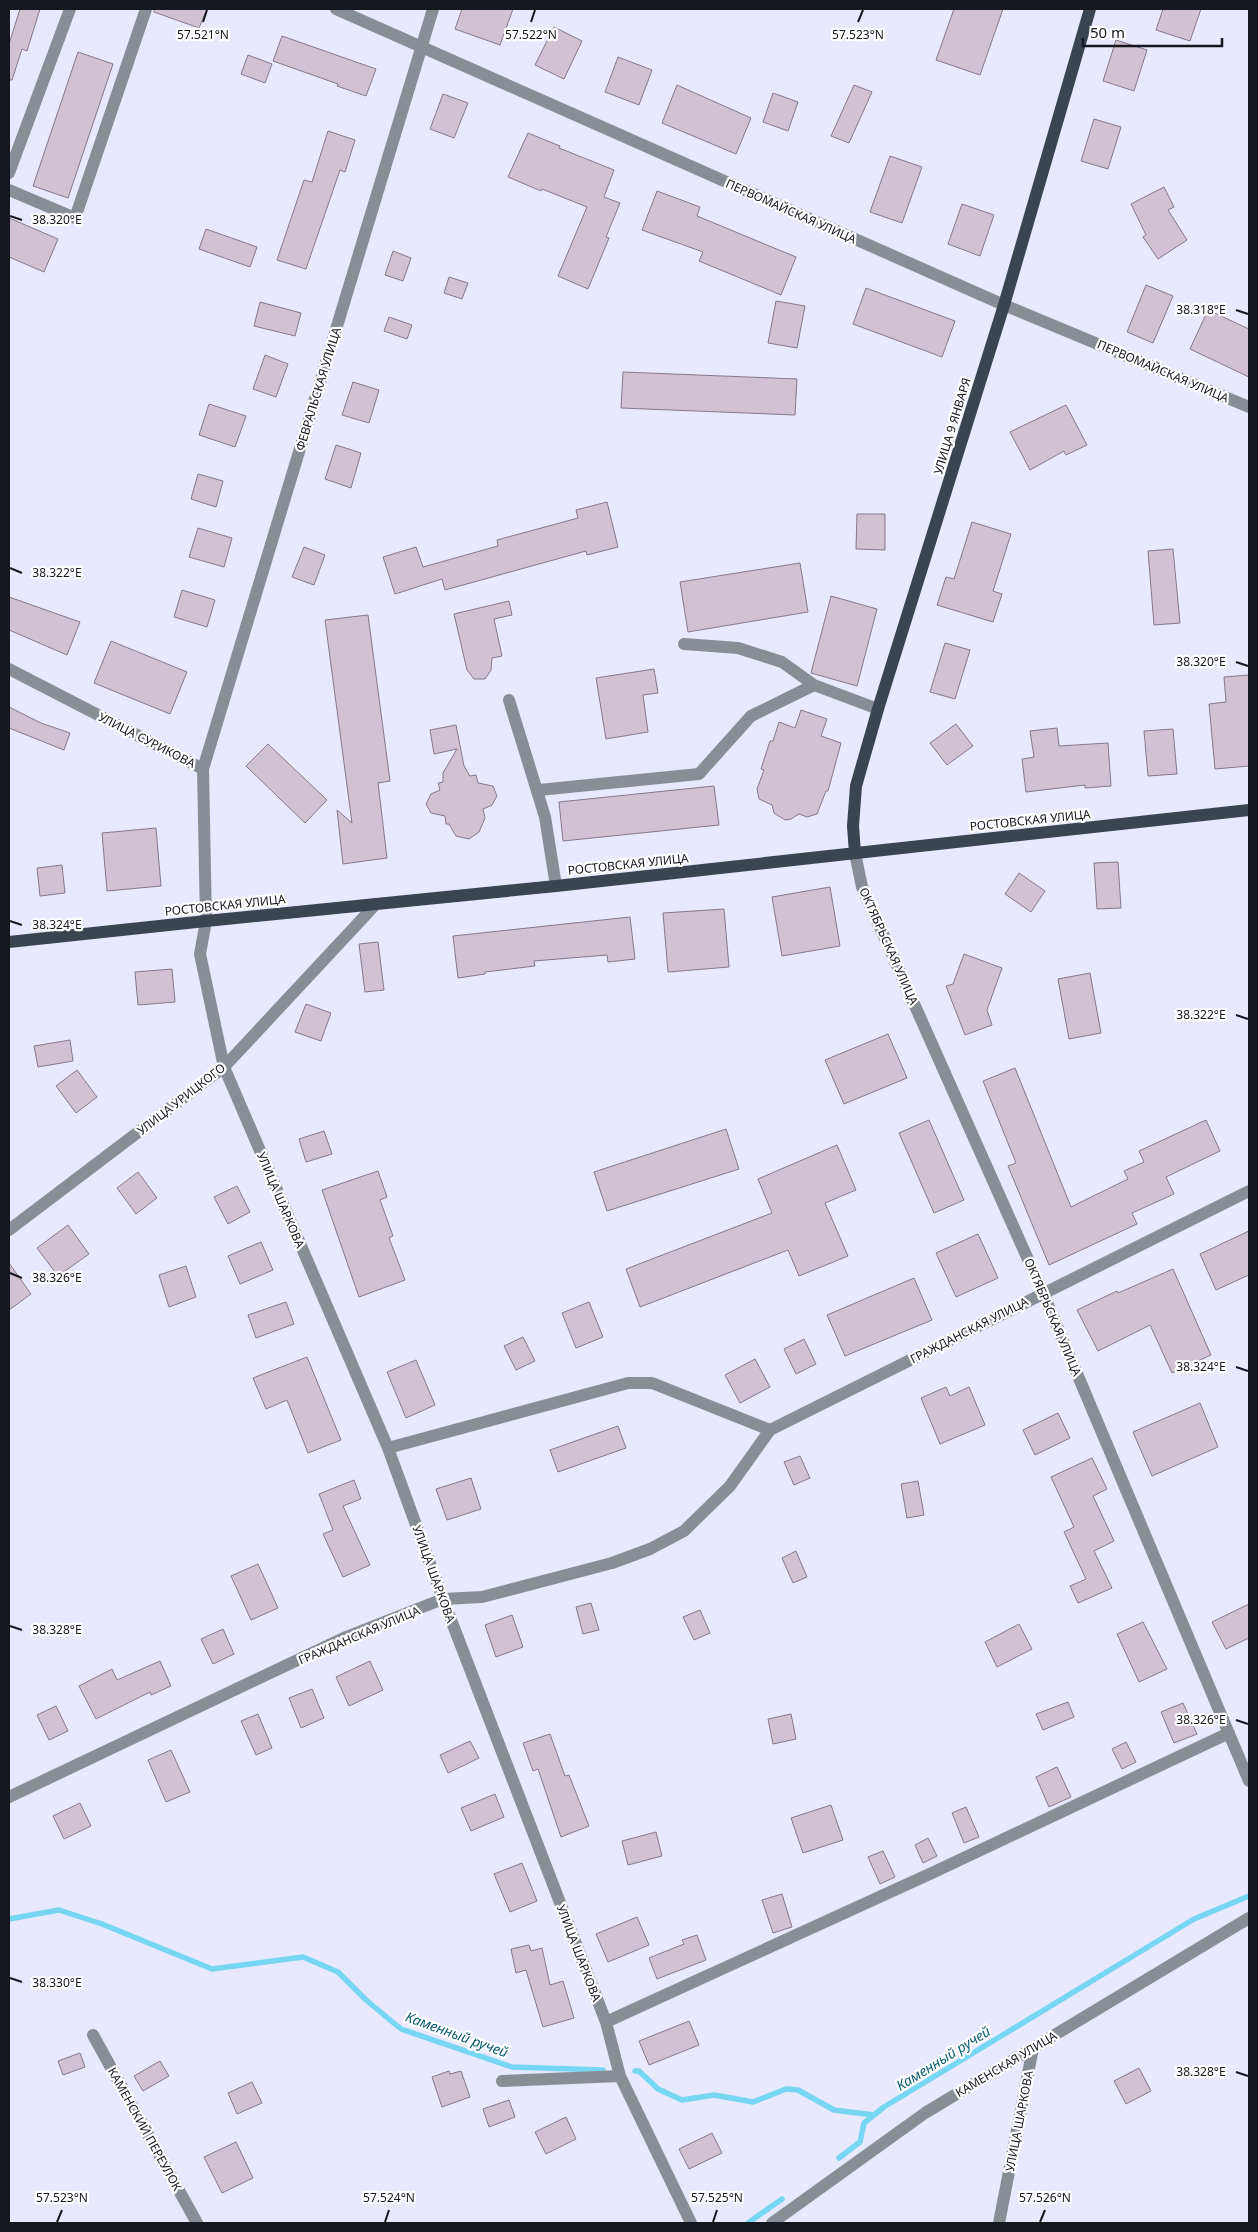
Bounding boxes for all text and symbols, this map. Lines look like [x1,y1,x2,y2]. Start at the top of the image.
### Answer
scale bar [1083,15,1222,47]
text: 50 m [1090,22,1125,42]
text: 57.521°N [177,26,229,43]
text: 57.522°N [505,26,557,43]
text: 57.523°N [832,26,884,43]
street label: ПЕРВОМАЙСКАЯ УЛИЦА [723,175,859,248]
text: 38.320°E [32,211,82,228]
text: 38.318°E [1176,301,1226,318]
street label: ФЕВРАЛЬСКАЯ УЛИЦА [291,325,345,453]
street label: ПЕРВОМАЙСКАЯ УЛИЦА [1095,336,1232,407]
street label: УЛИЦА 9 ЯНВАРЯ [929,376,975,476]
text: 38.322°E [32,564,82,581]
text: 38.320°E [1176,653,1226,670]
street label: УЛИЦА СУРИКОВА [96,708,199,772]
street label: РОСТОВСКАЯ УЛИЦА [969,805,1092,835]
street label: РОСТОВСКАЯ УЛИЦА [567,849,690,879]
street label: ОКТЯБРЬСКАЯ УЛИЦА [855,885,923,1008]
street label: РОСТОВСКАЯ УЛИЦА [164,890,287,920]
text: 38.324°E [32,916,82,933]
text: 38.322°E [1176,1006,1226,1023]
street label: УЛИЦА УРИЦКОГО [133,1059,229,1139]
street label: УЛИЦА ШАРКОВА [253,1149,309,1251]
street label: ОКТЯБРЬСКАЯ УЛИЦА [1020,1255,1086,1379]
text: 38.326°E [32,1269,82,1286]
street label: ГРАЖДАНСКАЯ УЛИЦА [907,1293,1031,1367]
text: 38.324°E [1176,1358,1226,1375]
street label: УЛИЦА ШАРКОВА [408,1523,460,1625]
street label: ГРАЖДАНСКАЯ УЛИЦА [296,1602,423,1668]
text: 38.328°E [32,1621,82,1638]
text: 38.326°E [1176,1711,1226,1728]
street label: УЛИЦА ШАРКОВА [553,1902,605,2004]
text: 38.330°E [32,1974,82,1991]
water label: Каменный ручей [403,2007,511,2061]
water label: Каменный ручей [892,2021,994,2095]
street label: КАМЕНСКАЯ УЛИЦА [952,2027,1060,2101]
text: 38.328°E [1176,2063,1226,2080]
street label: КАМЕНСКИЙ ПЕРЕУЛОК [104,2064,186,2194]
street label: УЛИЦА ШАРКОВА [1001,2069,1037,2173]
text: 57.523°N [36,2189,88,2206]
text: 57.524°N [363,2189,415,2206]
text: 57.525°N [691,2189,743,2206]
text: 57.526°N [1019,2189,1071,2206]

